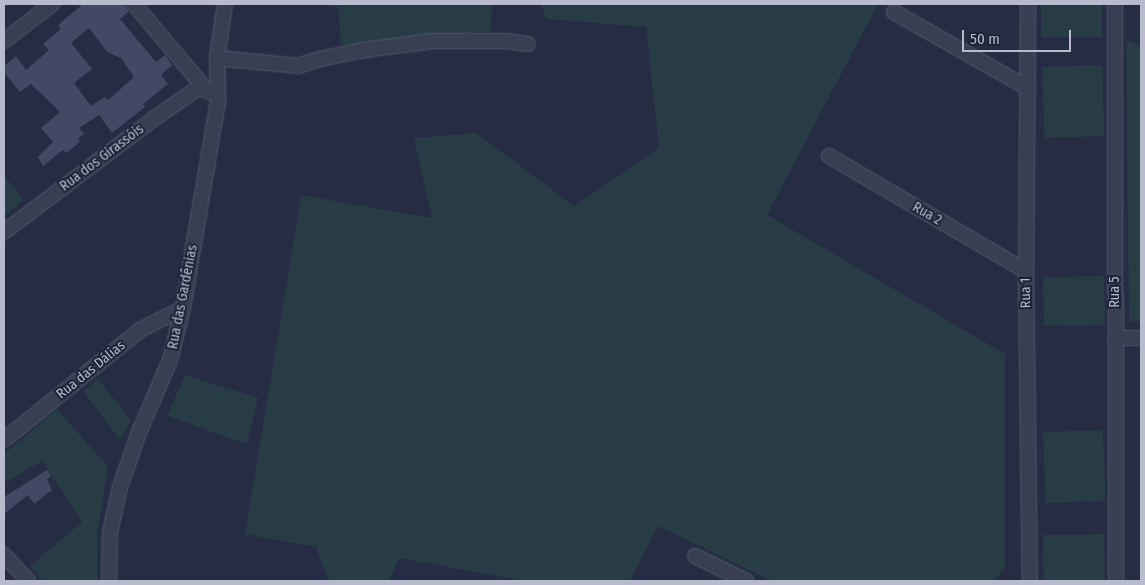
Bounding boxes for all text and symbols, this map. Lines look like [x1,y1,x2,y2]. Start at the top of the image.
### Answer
scale bar [965,20,1074,52]
text: 50 m [970,30,1000,48]
street label: Rua dos Girassóis [57,121,147,195]
street label: Rua 2 [909,199,945,229]
street label: Rua das Gardênias [165,243,201,351]
street label: Rua 5 [1107,276,1123,308]
street label: Rua 1 [1017,278,1035,308]
street label: Rua das Dálias [53,337,129,403]

